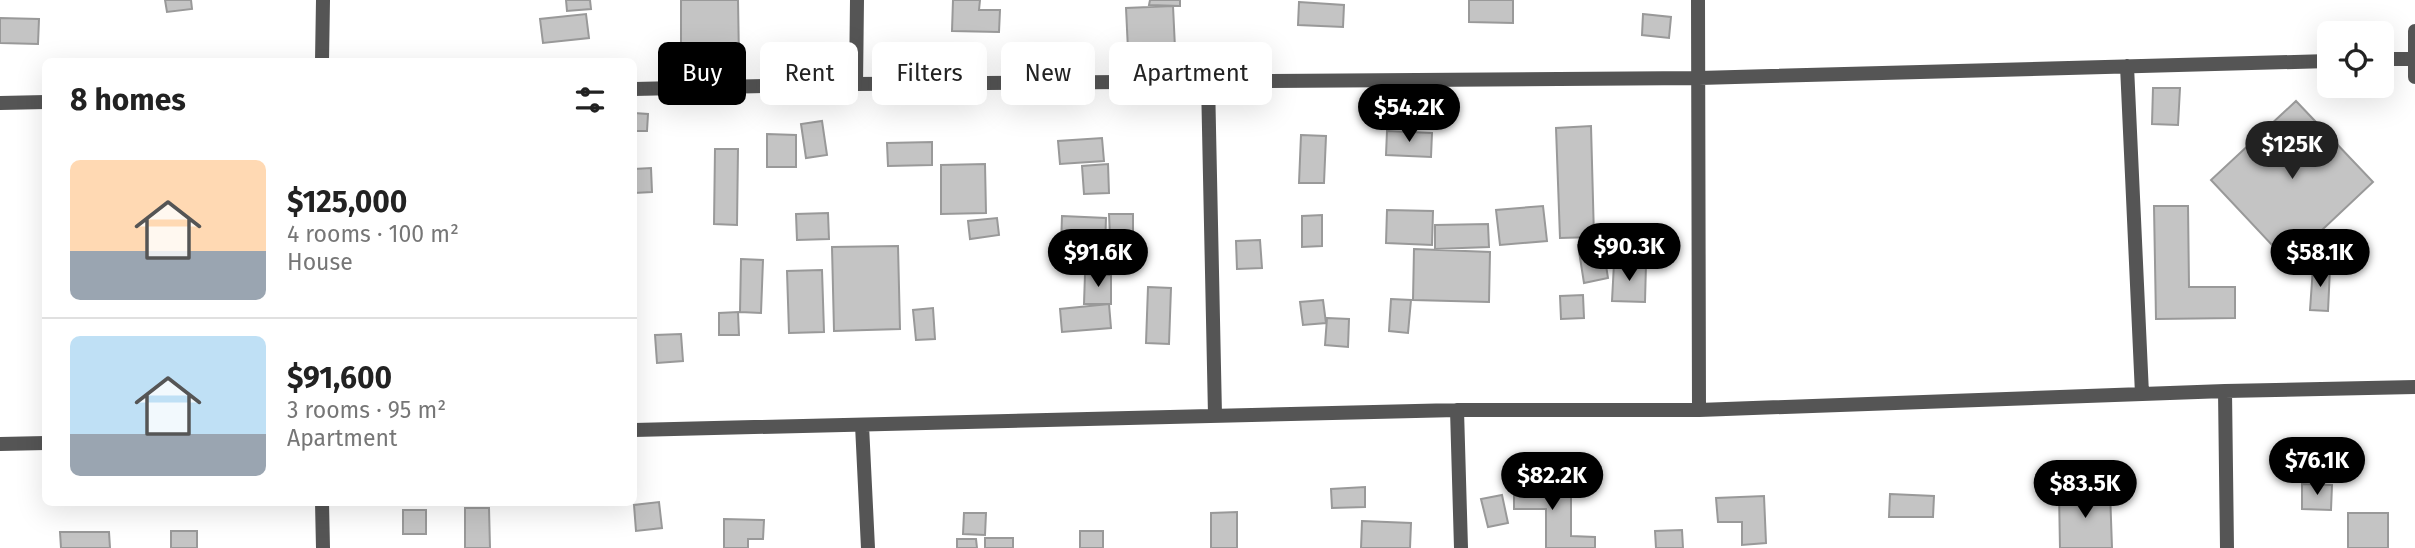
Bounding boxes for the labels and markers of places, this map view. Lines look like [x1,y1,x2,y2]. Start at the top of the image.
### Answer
pin: $54.2K [1352,85,1466,144]
pin: $125K [2243,122,2341,181]
pin: $90.3K [1572,224,1686,283]
pin: $91.6K [1041,230,1155,289]
pin: $58.1K [2263,230,2377,289]
pin: $76.1K [2260,438,2374,497]
pin: $82.2K [1495,452,1609,512]
pin: $83.5K [2028,461,2142,520]

